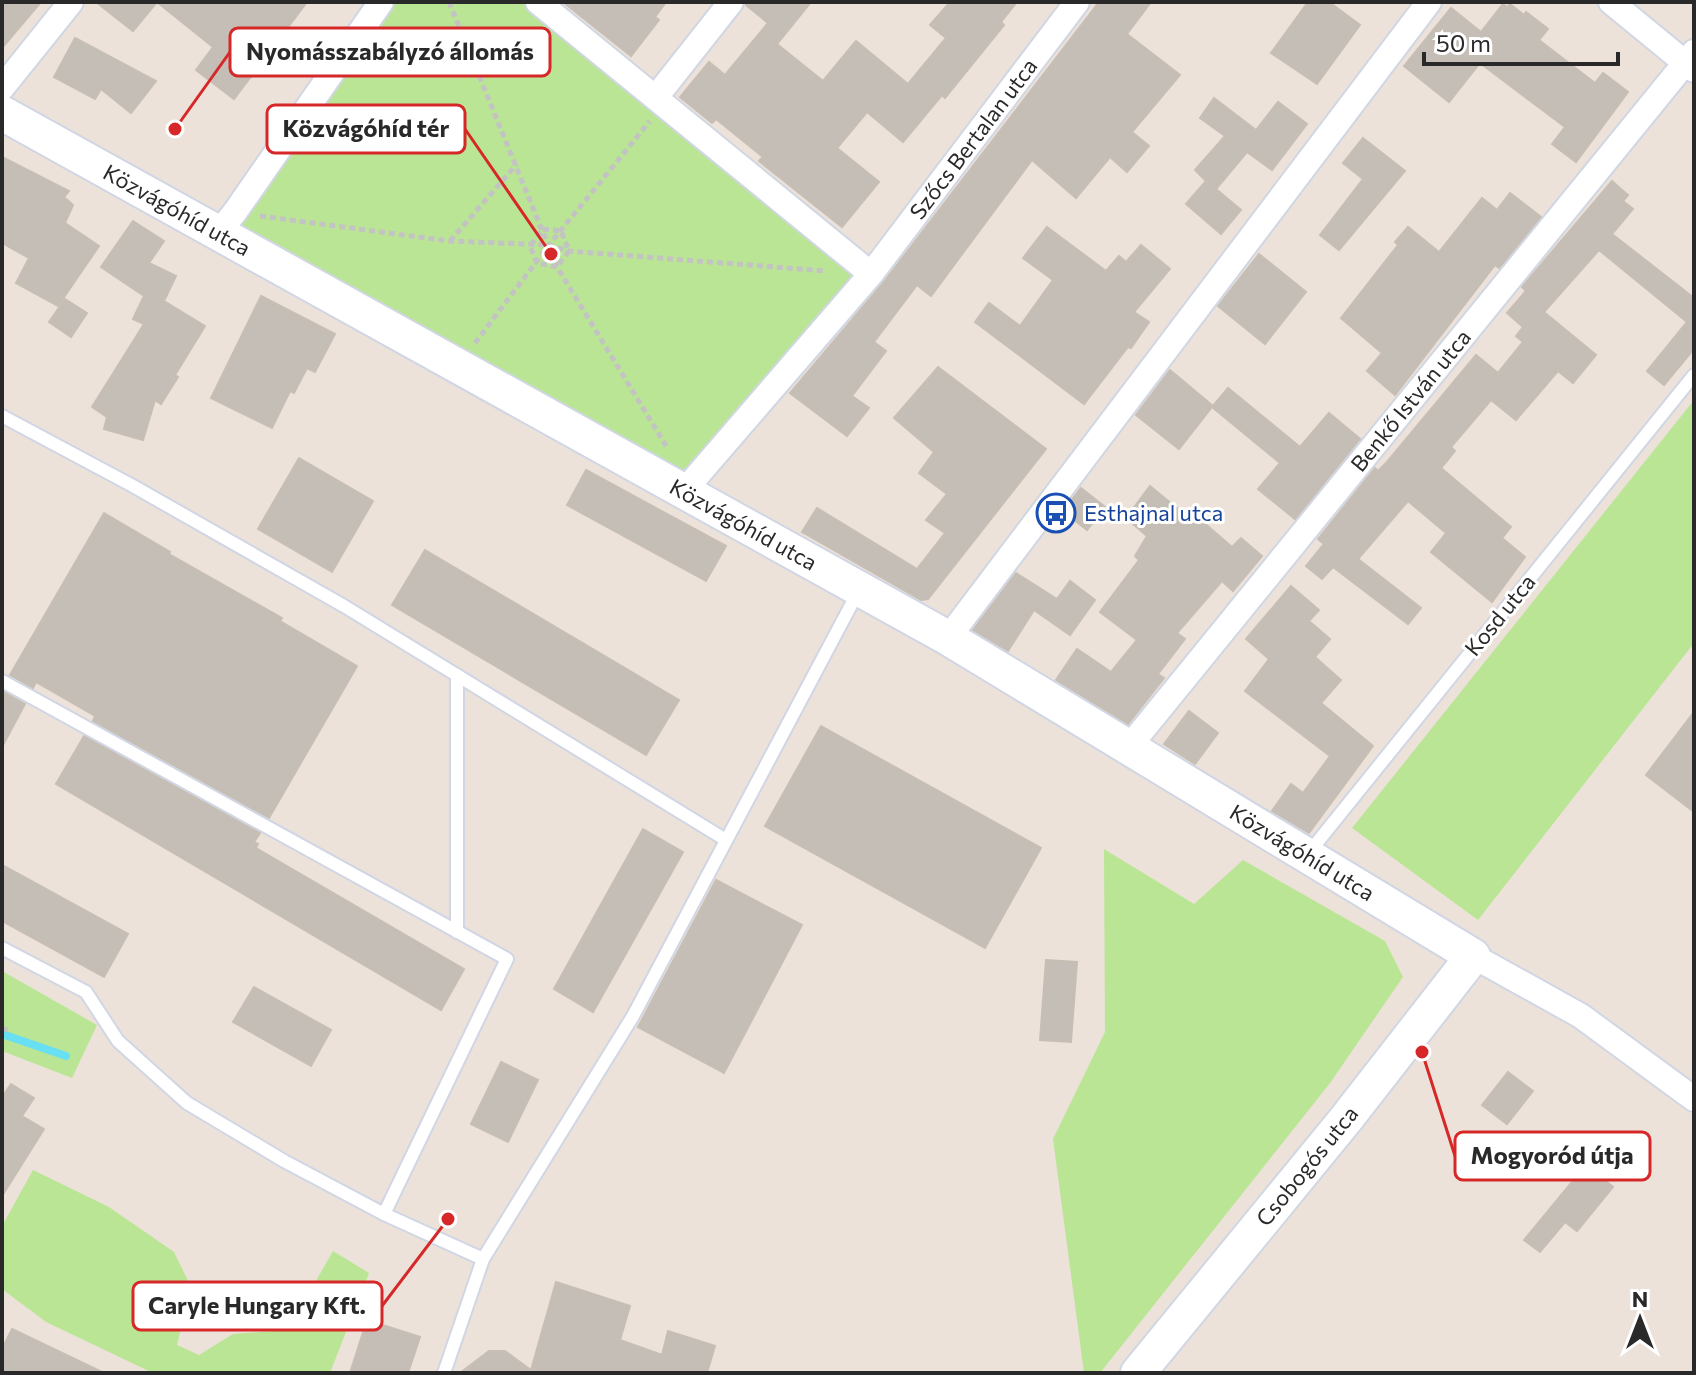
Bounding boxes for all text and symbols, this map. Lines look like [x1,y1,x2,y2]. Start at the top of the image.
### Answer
scale bar [1424,16,1618,66]
callout: Nyomásszabályzó állomás [230,28,550,76]
text: 50 m [1436,28,1491,57]
text: Nyomásszabályzó állomás [246,36,534,65]
street label: Szőcs Bertalan utca [903,53,1043,224]
callout: Közvágóhíd tér [267,105,465,153]
text: Közvágóhíd tér [283,113,449,142]
street label: Közvágóhíd utca [99,158,255,261]
street label: Benkő István utca [1344,324,1476,477]
street label: Közvágóhíd utca [665,472,822,576]
bus stop icon: Esthajnal utca [1035,492,1077,534]
place label: Esthajnal utca [1084,499,1223,526]
street label: Kosd utca [1458,568,1541,661]
street label: Közvágóhíd utca [1225,798,1380,906]
street label: Csobogós utca [1250,1100,1363,1231]
callout: Mogyoród útja [1455,1132,1650,1180]
text: Mogyoród útja [1470,1140,1634,1169]
north arrow [1600,1279,1680,1359]
callout: Caryle Hungary Kft. [133,1282,382,1330]
text: N [1632,1285,1648,1312]
text: Caryle Hungary Kft. [148,1290,366,1319]

